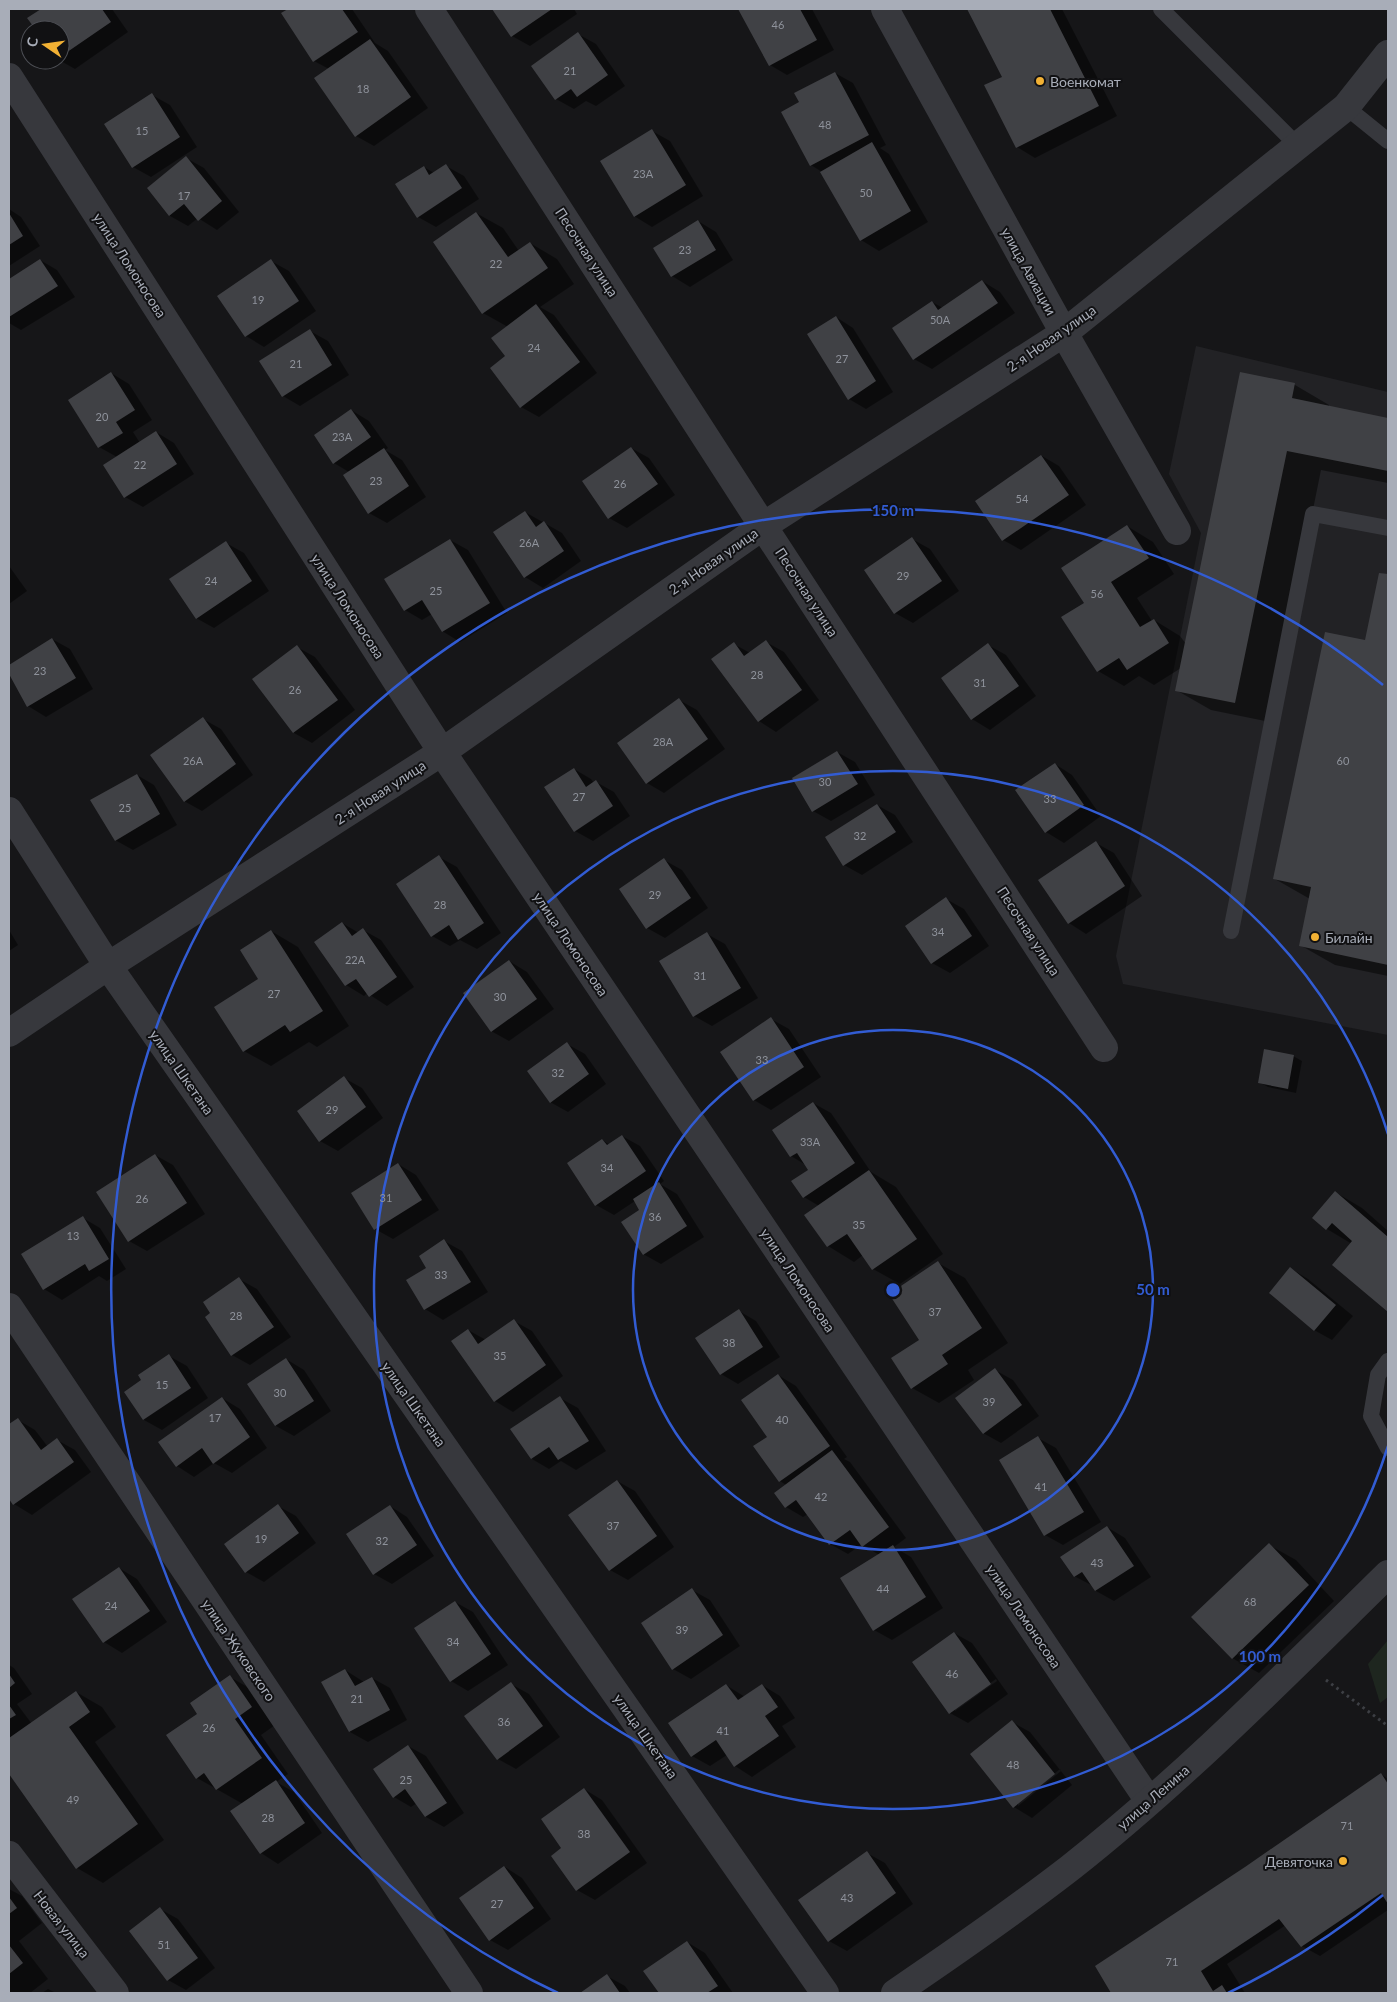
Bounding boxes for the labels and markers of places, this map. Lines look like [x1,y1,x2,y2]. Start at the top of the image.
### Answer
place label: Военкомат [1050,73,1121,90]
marker: Военкомат [1034,75,1046,87]
place label: Билайн [1325,929,1373,946]
marker: Билайн [1309,931,1321,943]
centre of rings [884,1281,902,1299]
place label: Девяточка [1265,1853,1333,1870]
marker: Девяточка [1337,1855,1349,1867]

